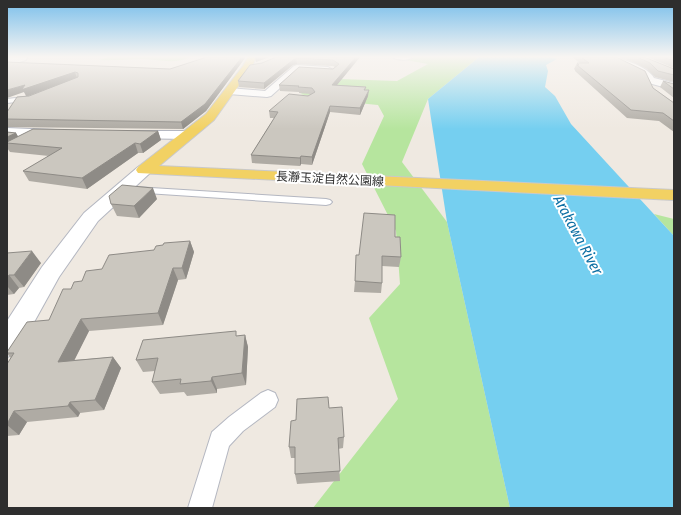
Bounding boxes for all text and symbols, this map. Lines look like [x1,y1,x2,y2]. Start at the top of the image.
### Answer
street label: 長瀞玉淀自然公園線 [276,169,384,189]
water label: Arakawa River [549,191,607,278]

